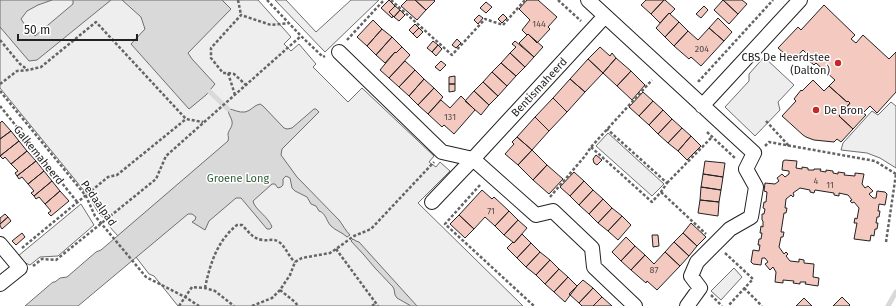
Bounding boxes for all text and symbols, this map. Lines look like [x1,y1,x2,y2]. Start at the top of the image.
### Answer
scale bar [18,16,137,42]
house number: 144 [532,19,546,29]
text: 50 m [24,23,50,37]
house number: 204 [695,44,709,54]
place label: CBS De Heerdstee (Dalton) [742,51,830,77]
street label: Bentismaheerd [509,55,570,119]
marker: CBS De Heerdstee (Dalton) [833,58,843,68]
place label: De Bron [824,104,863,117]
marker: De Bron [811,105,821,115]
house number: 131 [444,112,456,122]
street label: Galkemaheerd [11,123,66,187]
park label: Groene Long [207,172,269,185]
house number: 4 [814,176,819,186]
street label: Pedaalpad [78,178,119,229]
house number: 11 [826,180,834,190]
house number: 71 [487,206,495,216]
house number: 87 [650,265,658,275]

